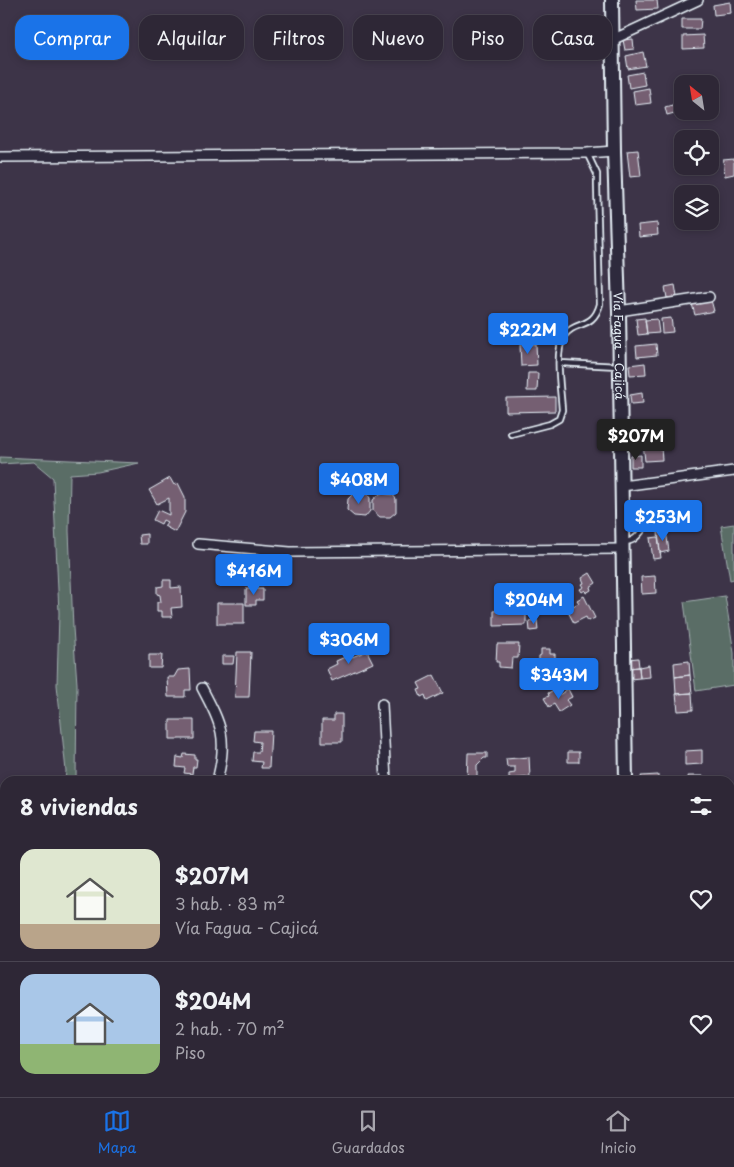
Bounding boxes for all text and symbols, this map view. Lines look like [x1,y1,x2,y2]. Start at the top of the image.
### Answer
chip: Comprar [15,15,129,60]
chip: Alquilar [139,15,244,60]
chip: Filtros [254,15,343,60]
chip: Nuevo [353,15,443,60]
chip: Piso [453,15,523,60]
chip: Casa [533,15,612,60]
north arrow [674,75,719,120]
map controls [674,75,719,230]
button: locate [674,130,719,175]
button: layers [674,185,719,230]
street label: Vía Fagua - Cajicá [609,292,629,400]
pin: $222M [493,312,563,355]
text: $222M [499,317,557,341]
pin: $207M [601,418,671,461]
text: $207M [608,423,664,447]
pin: $408M [324,462,394,505]
text: $408M [330,467,388,491]
pin: $253M [628,500,698,542]
text: $253M [635,504,691,528]
pin: $416M [219,554,289,596]
text: $416M [226,558,282,582]
pin: $204M [499,582,569,625]
text: $204M [505,587,563,611]
pin: $306M [314,622,384,665]
text: $306M [319,627,379,651]
pin: $343M [524,658,594,700]
text: $343M [530,662,588,686]
text: 8 viviendas [20,790,138,822]
icon: filters [687,792,715,820]
text: $207M [175,859,249,891]
icon: home [60,869,120,929]
icon: heart [687,885,715,913]
text: 3 hab. · 83 m² [175,891,285,915]
text: Vía Fagua - Cajicá [175,915,318,939]
text: $204M [175,984,251,1016]
icon: home [60,994,120,1054]
icon: heart [687,1010,715,1038]
text: 2 hab. · 70 m² [175,1016,285,1040]
text: Piso [175,1040,205,1064]
tab: Mapa [98,1107,136,1158]
tab: Guardados [332,1107,405,1158]
tab: Inicio [600,1107,636,1158]

